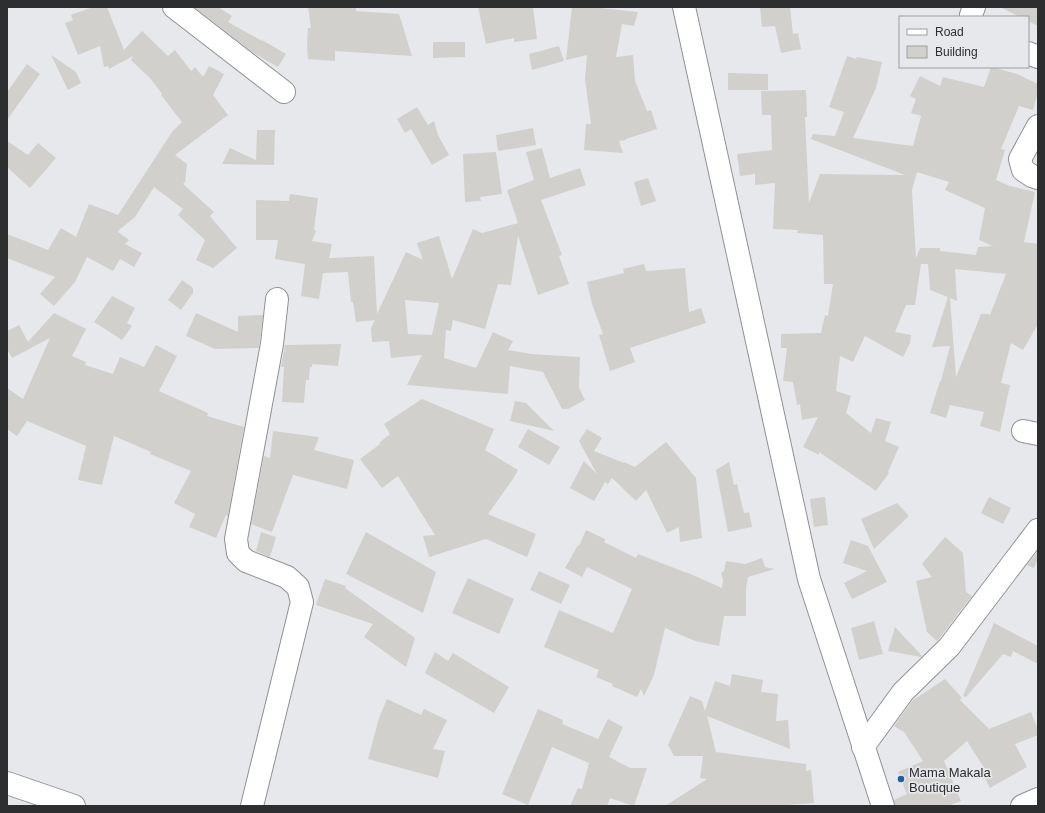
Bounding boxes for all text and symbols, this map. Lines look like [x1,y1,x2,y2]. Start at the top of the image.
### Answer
legend [899,16,1029,68]
text: Road [935,25,964,39]
text: Building [935,45,978,59]
place label: Mama Makala Boutique [909,765,991,795]
marker: Mama Makala Boutique [896,774,906,784]

